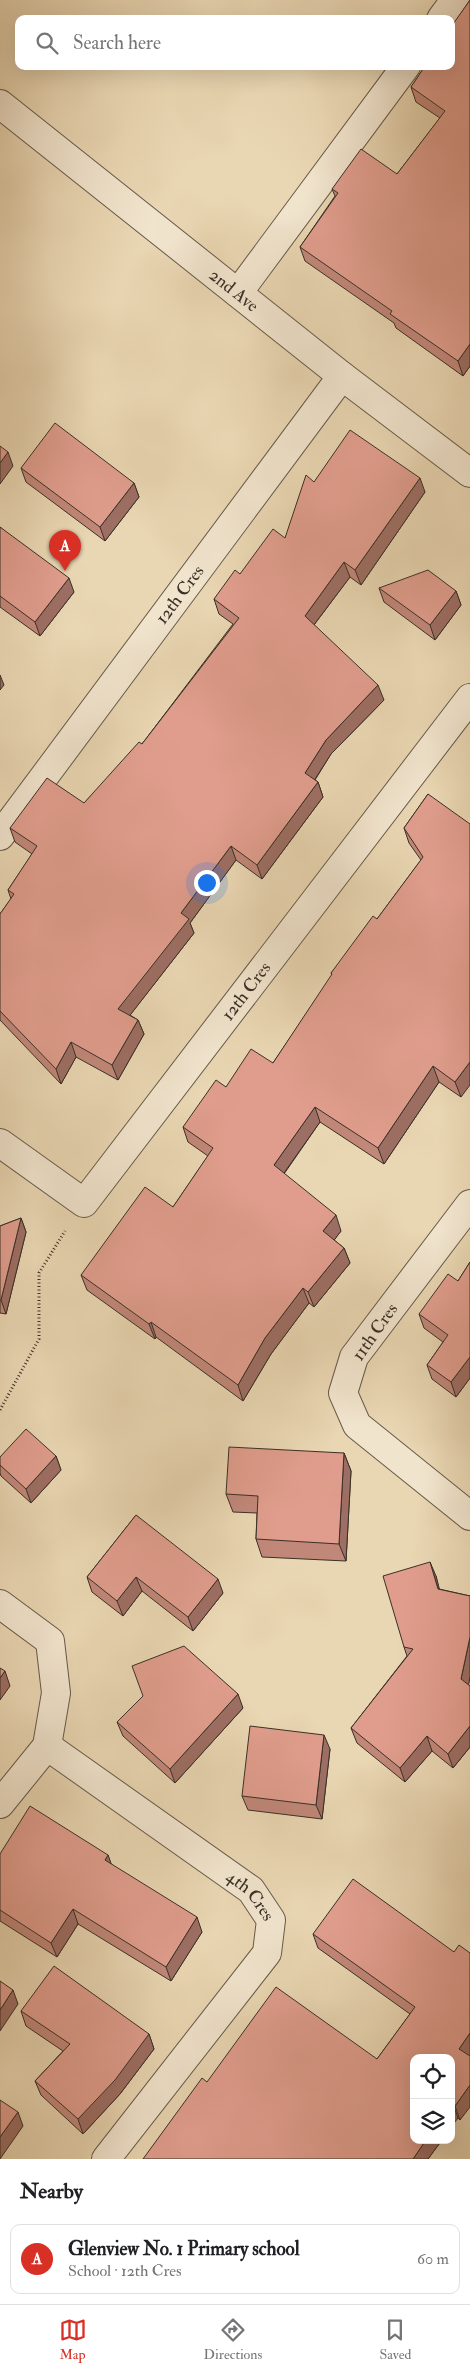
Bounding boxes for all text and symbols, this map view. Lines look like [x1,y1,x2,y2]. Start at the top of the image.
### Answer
search box [15,15,455,70]
icon: search [33,29,61,57]
text: Search here [73,31,161,55]
street label: 2nd Ave [204,263,264,317]
pin: A [49,530,81,571]
street label: 12th Cres [150,560,209,629]
your location [194,870,220,896]
street label: 12th Cres [216,957,276,1025]
street label: 11th Cres [347,1299,403,1365]
street label: 4th Cres [222,1865,280,1925]
map controls [410,2054,455,2144]
button: locate [410,2054,455,2099]
button: layers [410,2099,455,2144]
text: Nearby [20,2178,83,2205]
text: Glenview No. 1 Primary school [68,2237,300,2261]
text: A [32,2249,42,2269]
text: 60 m [417,2249,449,2269]
text: School · 12th Cres [68,2261,181,2281]
tab: Map [59,2316,87,2363]
tab: Directions [204,2316,262,2363]
tab: Saved [379,2316,411,2363]

